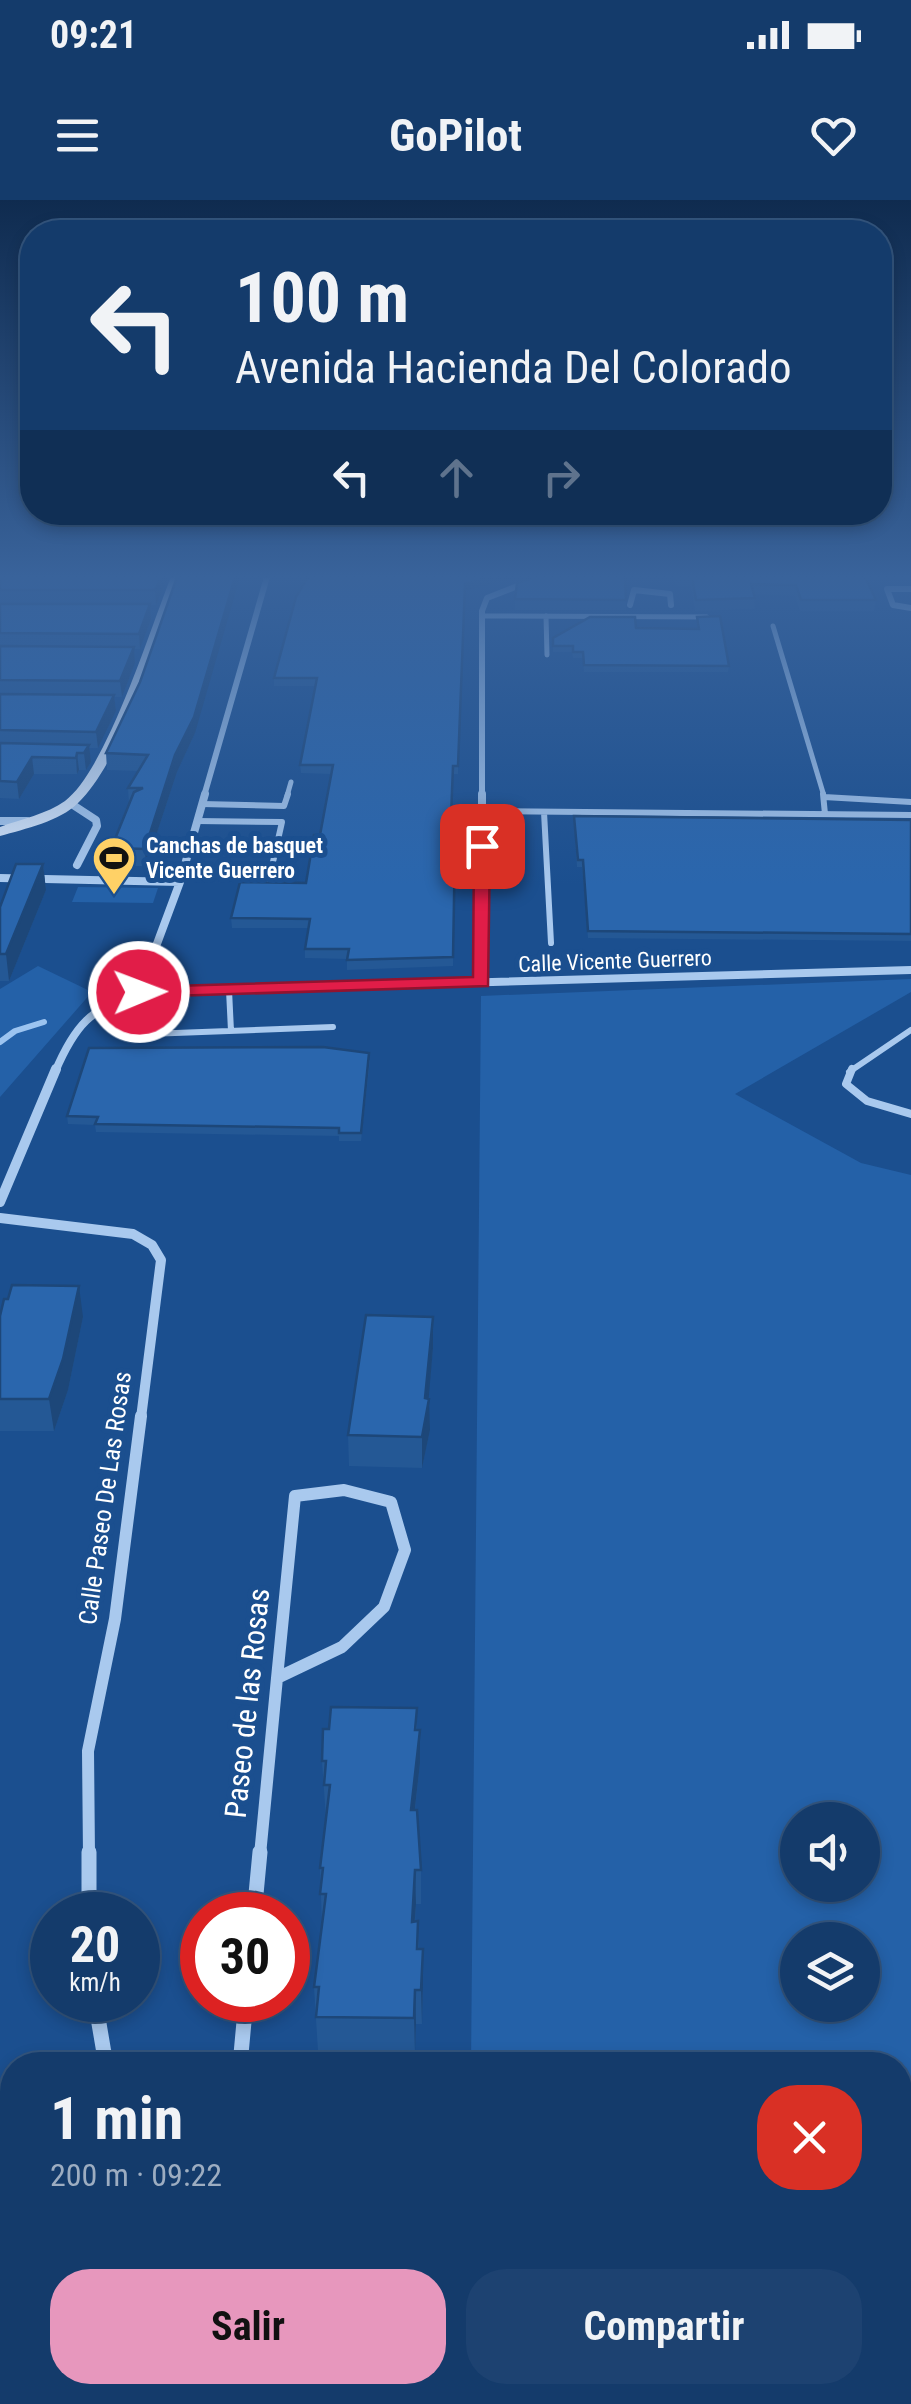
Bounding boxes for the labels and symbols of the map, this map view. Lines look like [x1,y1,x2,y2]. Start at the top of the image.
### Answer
pin [440,804,525,889]
place label: Canchas de basquet Vicente Guerrero [146,833,323,883]
sports icon: Canchas de basquet Vicente Guerrero [91,835,137,896]
position arrow [87,940,191,1044]
street label: Calle Vicente Guerrero [518,945,712,977]
street label: Calle Paseo De Las Rosas [73,1369,137,1627]
street label: Paseo de las Rosas [218,1586,276,1820]
speed limit sign: 30 [180,1892,310,2022]

